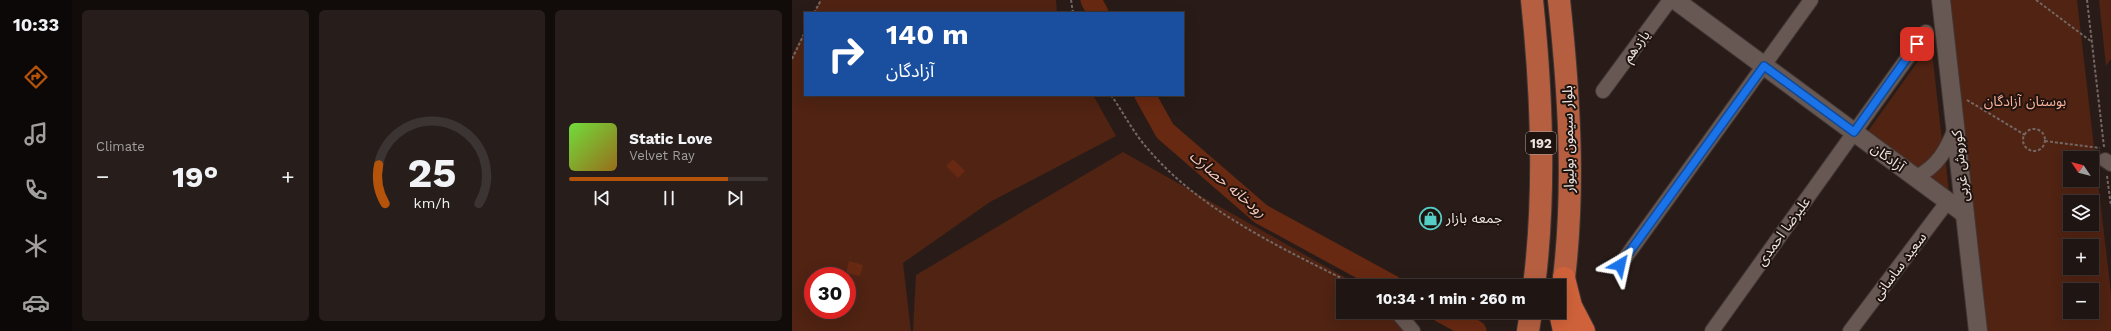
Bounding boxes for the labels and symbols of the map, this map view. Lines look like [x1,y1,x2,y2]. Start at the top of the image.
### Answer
street label: یازدهم [1619,27,1655,67]
pin [1900,27,1934,61]
street label: بلوار سیمون بولیوار [1559,85,1578,194]
park label: بوستان آزادگان [1984,93,2066,110]
street label: کوروش غربی [1948,129,1973,202]
road number: 192 [1526,132,1556,154]
street label: آزادگان [1868,139,1909,176]
water label: رودخانه حصارک [1186,147,1270,222]
north arrow [2063,151,2099,187]
street label: علیرضا احمدی [1753,194,1814,269]
shop icon: جمعه بازار [1418,205,1444,231]
place label: جمعه بازار [1445,210,1502,227]
street label: سعید ساسانی [1869,229,1930,303]
position arrow [1599,244,1641,286]
speed limit sign: 30 [804,267,856,319]

